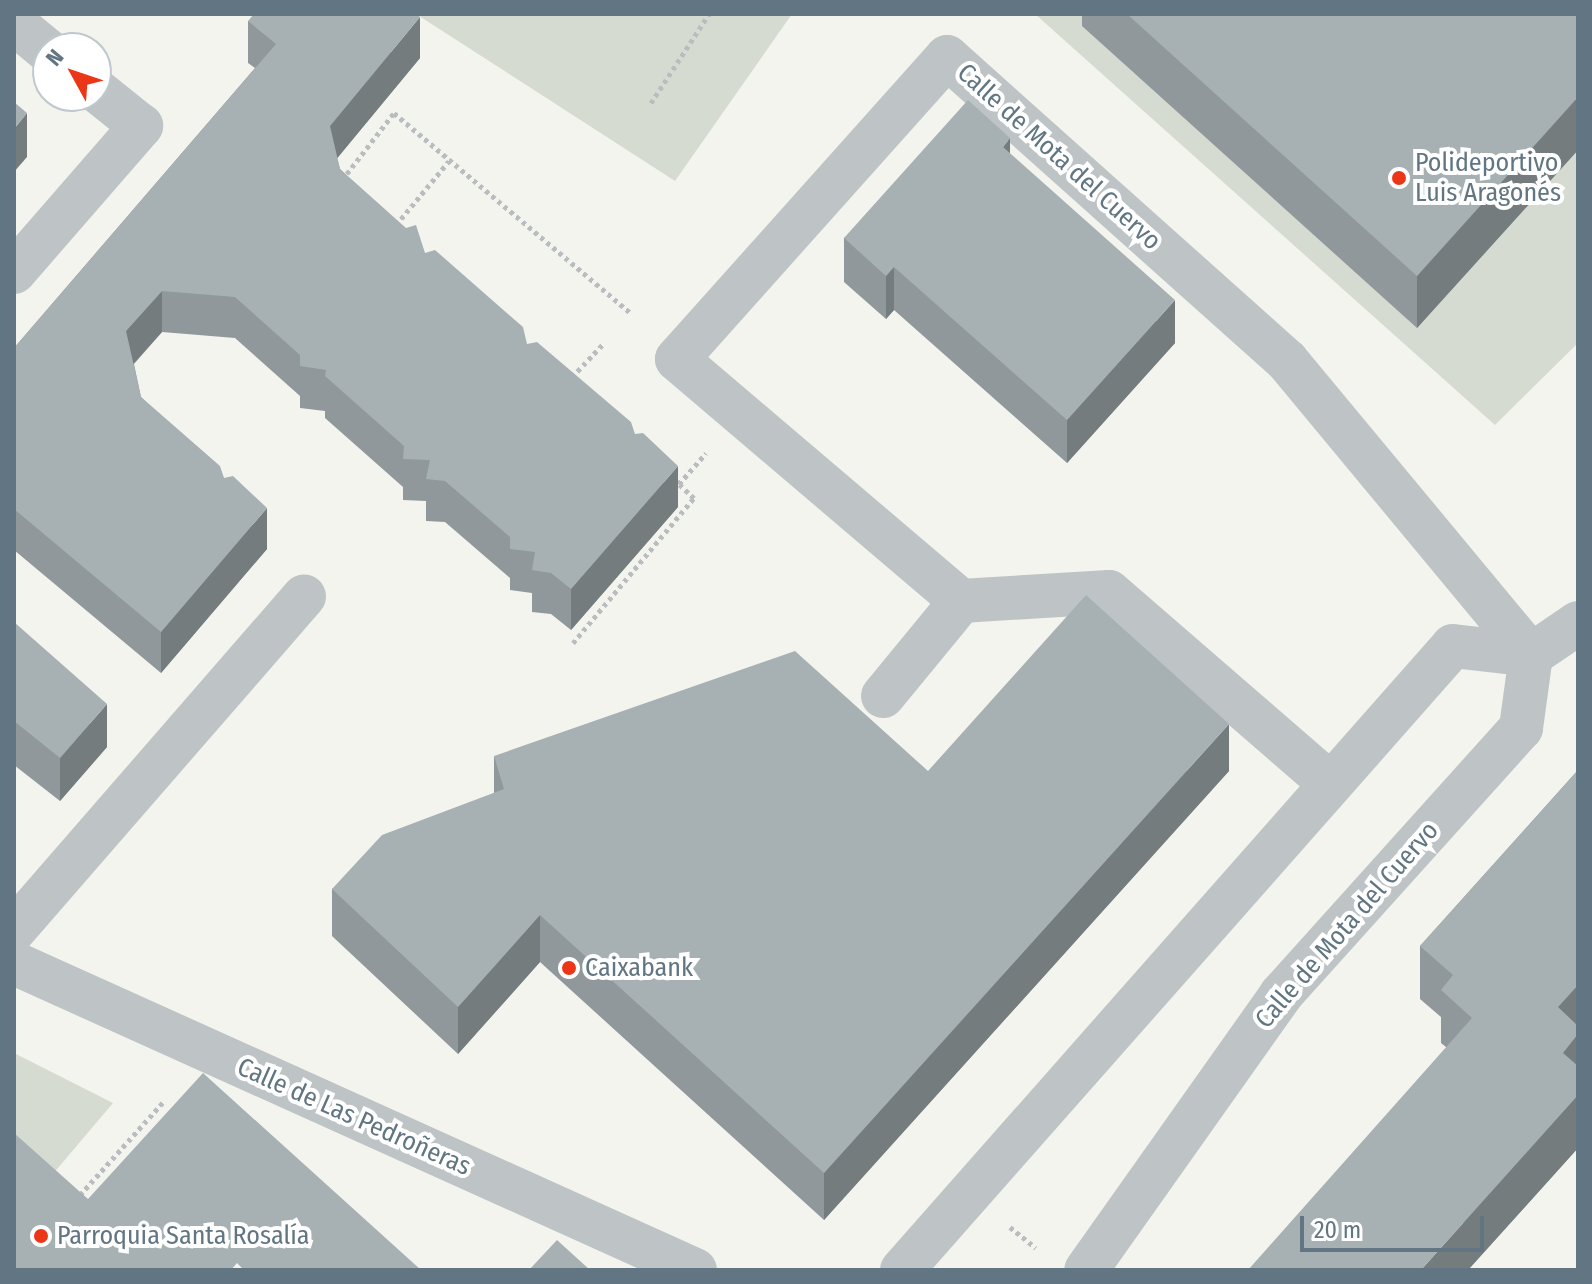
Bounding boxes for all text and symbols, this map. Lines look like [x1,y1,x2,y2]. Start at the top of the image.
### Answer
north arrow [32,32,112,112]
text: N [40,44,69,71]
street label: Calle de Mota del Cuervo [951,57,1167,257]
place label: Polideportivo Luis Aragonés [1415,147,1561,208]
marker: Polideportivo Luis Aragonés [1390,169,1408,187]
street label: Calle de Mota del Cuervo [1249,815,1445,1035]
place label: Caixabank [585,952,693,984]
marker: Caixabank [560,959,578,977]
street label: Calle de Las Pedroñeras [233,1051,475,1183]
scale bar [1304,1200,1488,1250]
text: 20 m [1314,1216,1361,1244]
place label: Parroquia Santa Rosalía [57,1220,310,1252]
marker: Parroquia Santa Rosalía [32,1227,50,1245]

